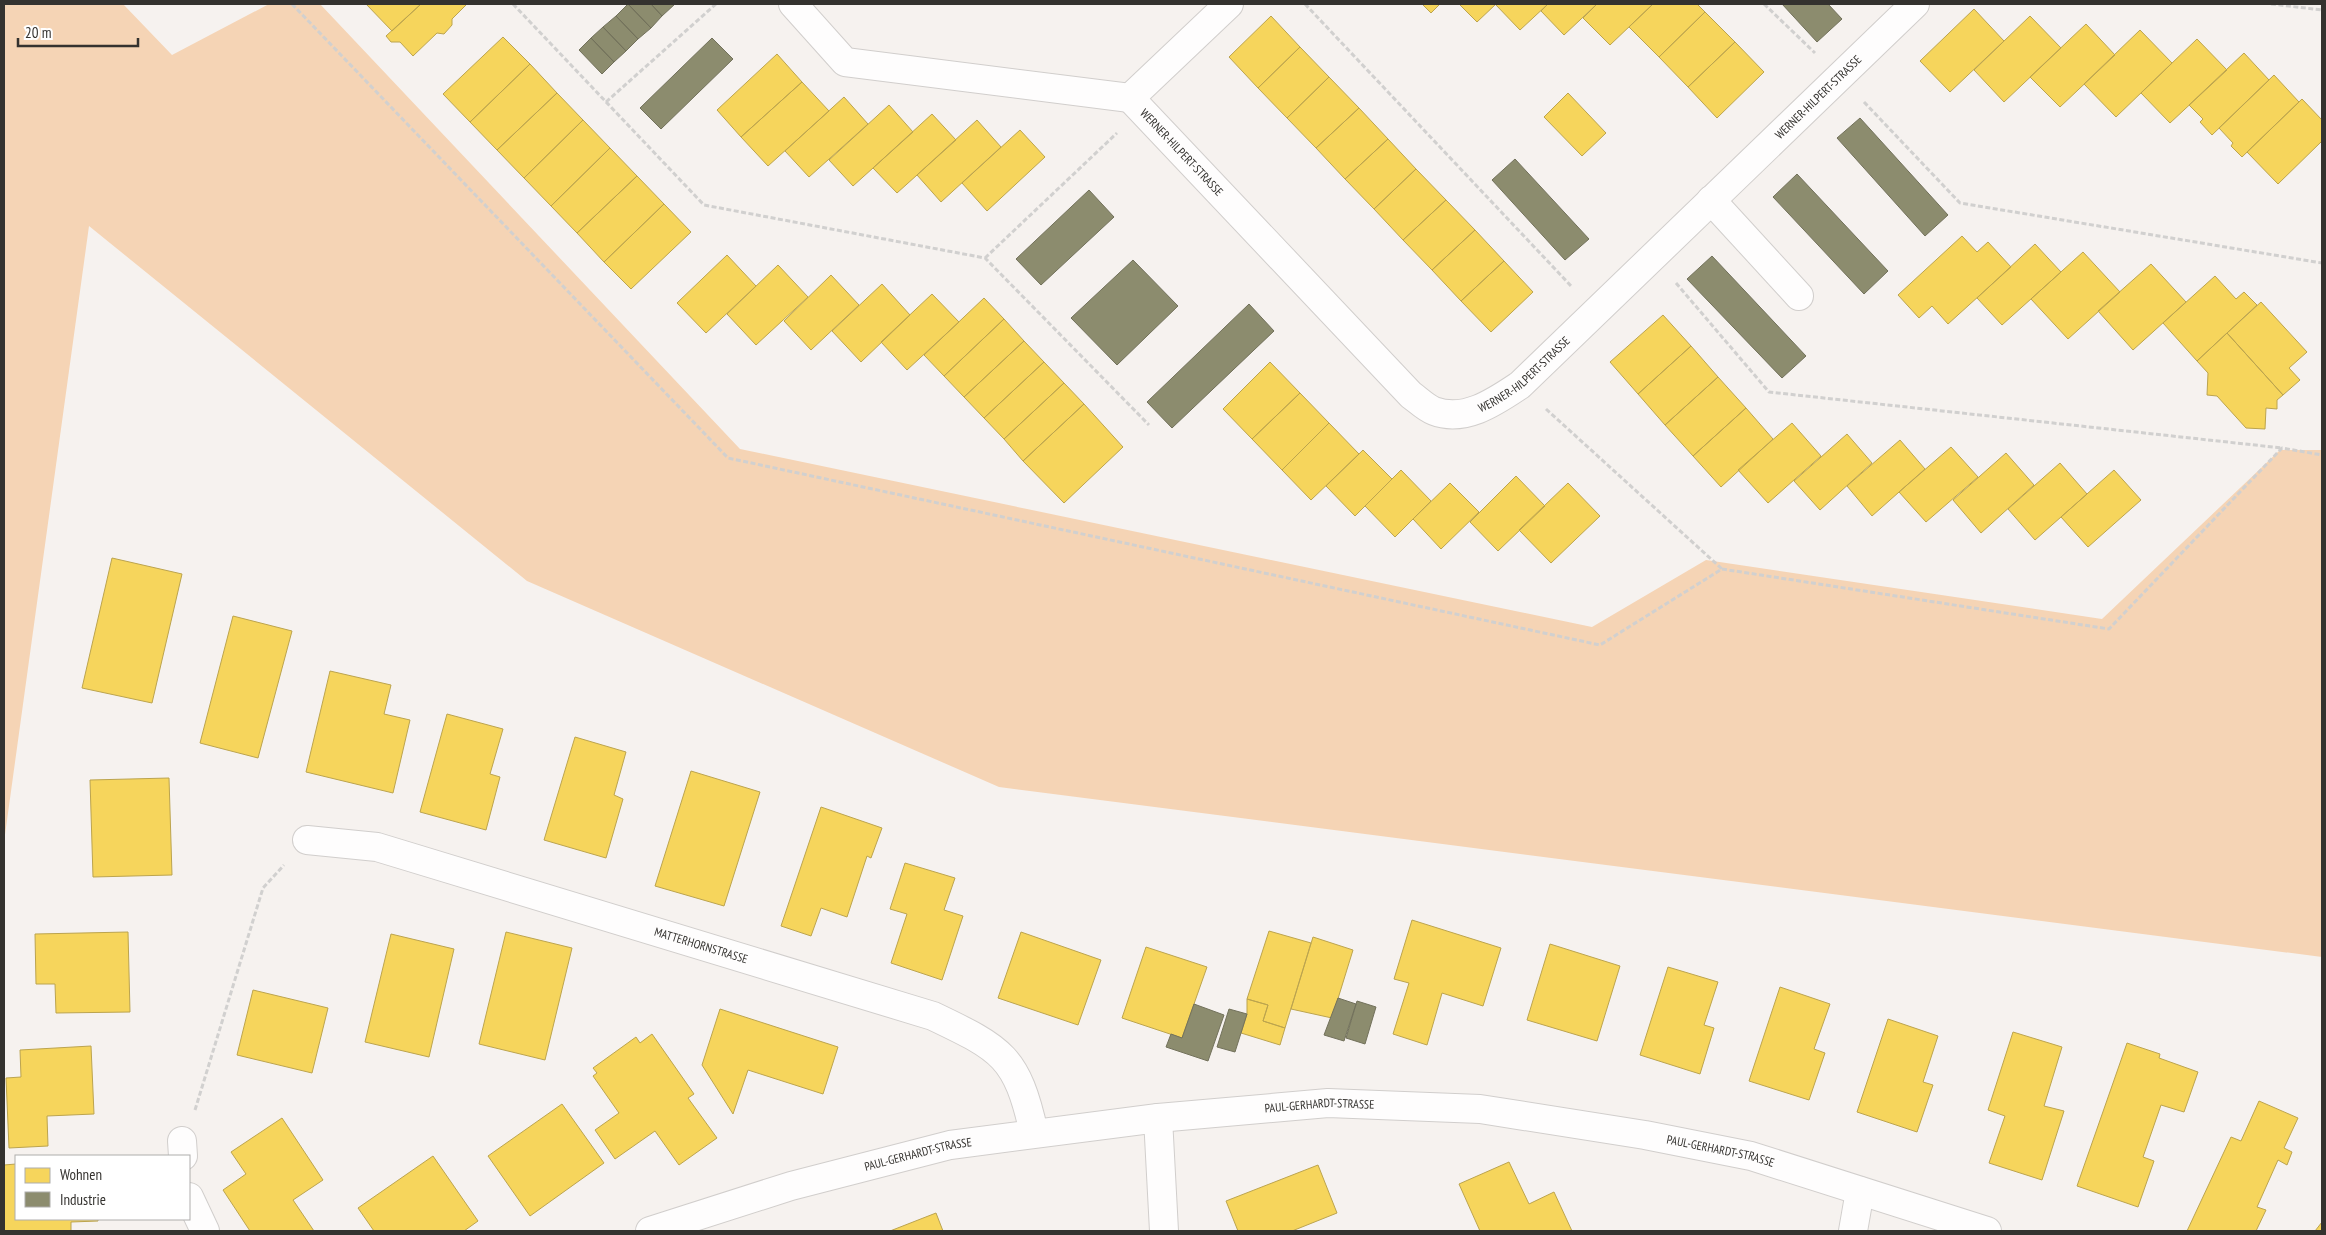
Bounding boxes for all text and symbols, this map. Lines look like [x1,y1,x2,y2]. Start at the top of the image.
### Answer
scale bar [18,15,138,47]
text: 20 m [25,23,51,42]
street label: WERNER-HILPERT-STRASSE [1772,52,1864,142]
street label: WERNER-HILPERT-STRASSE [1137,105,1227,199]
street label: WERNER-HILPERT-STRASSE [1476,333,1573,415]
street label: MATTERHORNSTRASSE [653,924,750,966]
street label: PAUL-GERHARDT-STRASSE [1264,1095,1375,1116]
street label: PAUL-GERHARDT-STRASSE [1666,1131,1776,1170]
street label: PAUL-GERHARDT-STRASSE [863,1134,972,1174]
legend [15,1155,190,1220]
text: Wohnen [60,1165,102,1184]
text: Industrie [60,1190,106,1209]

